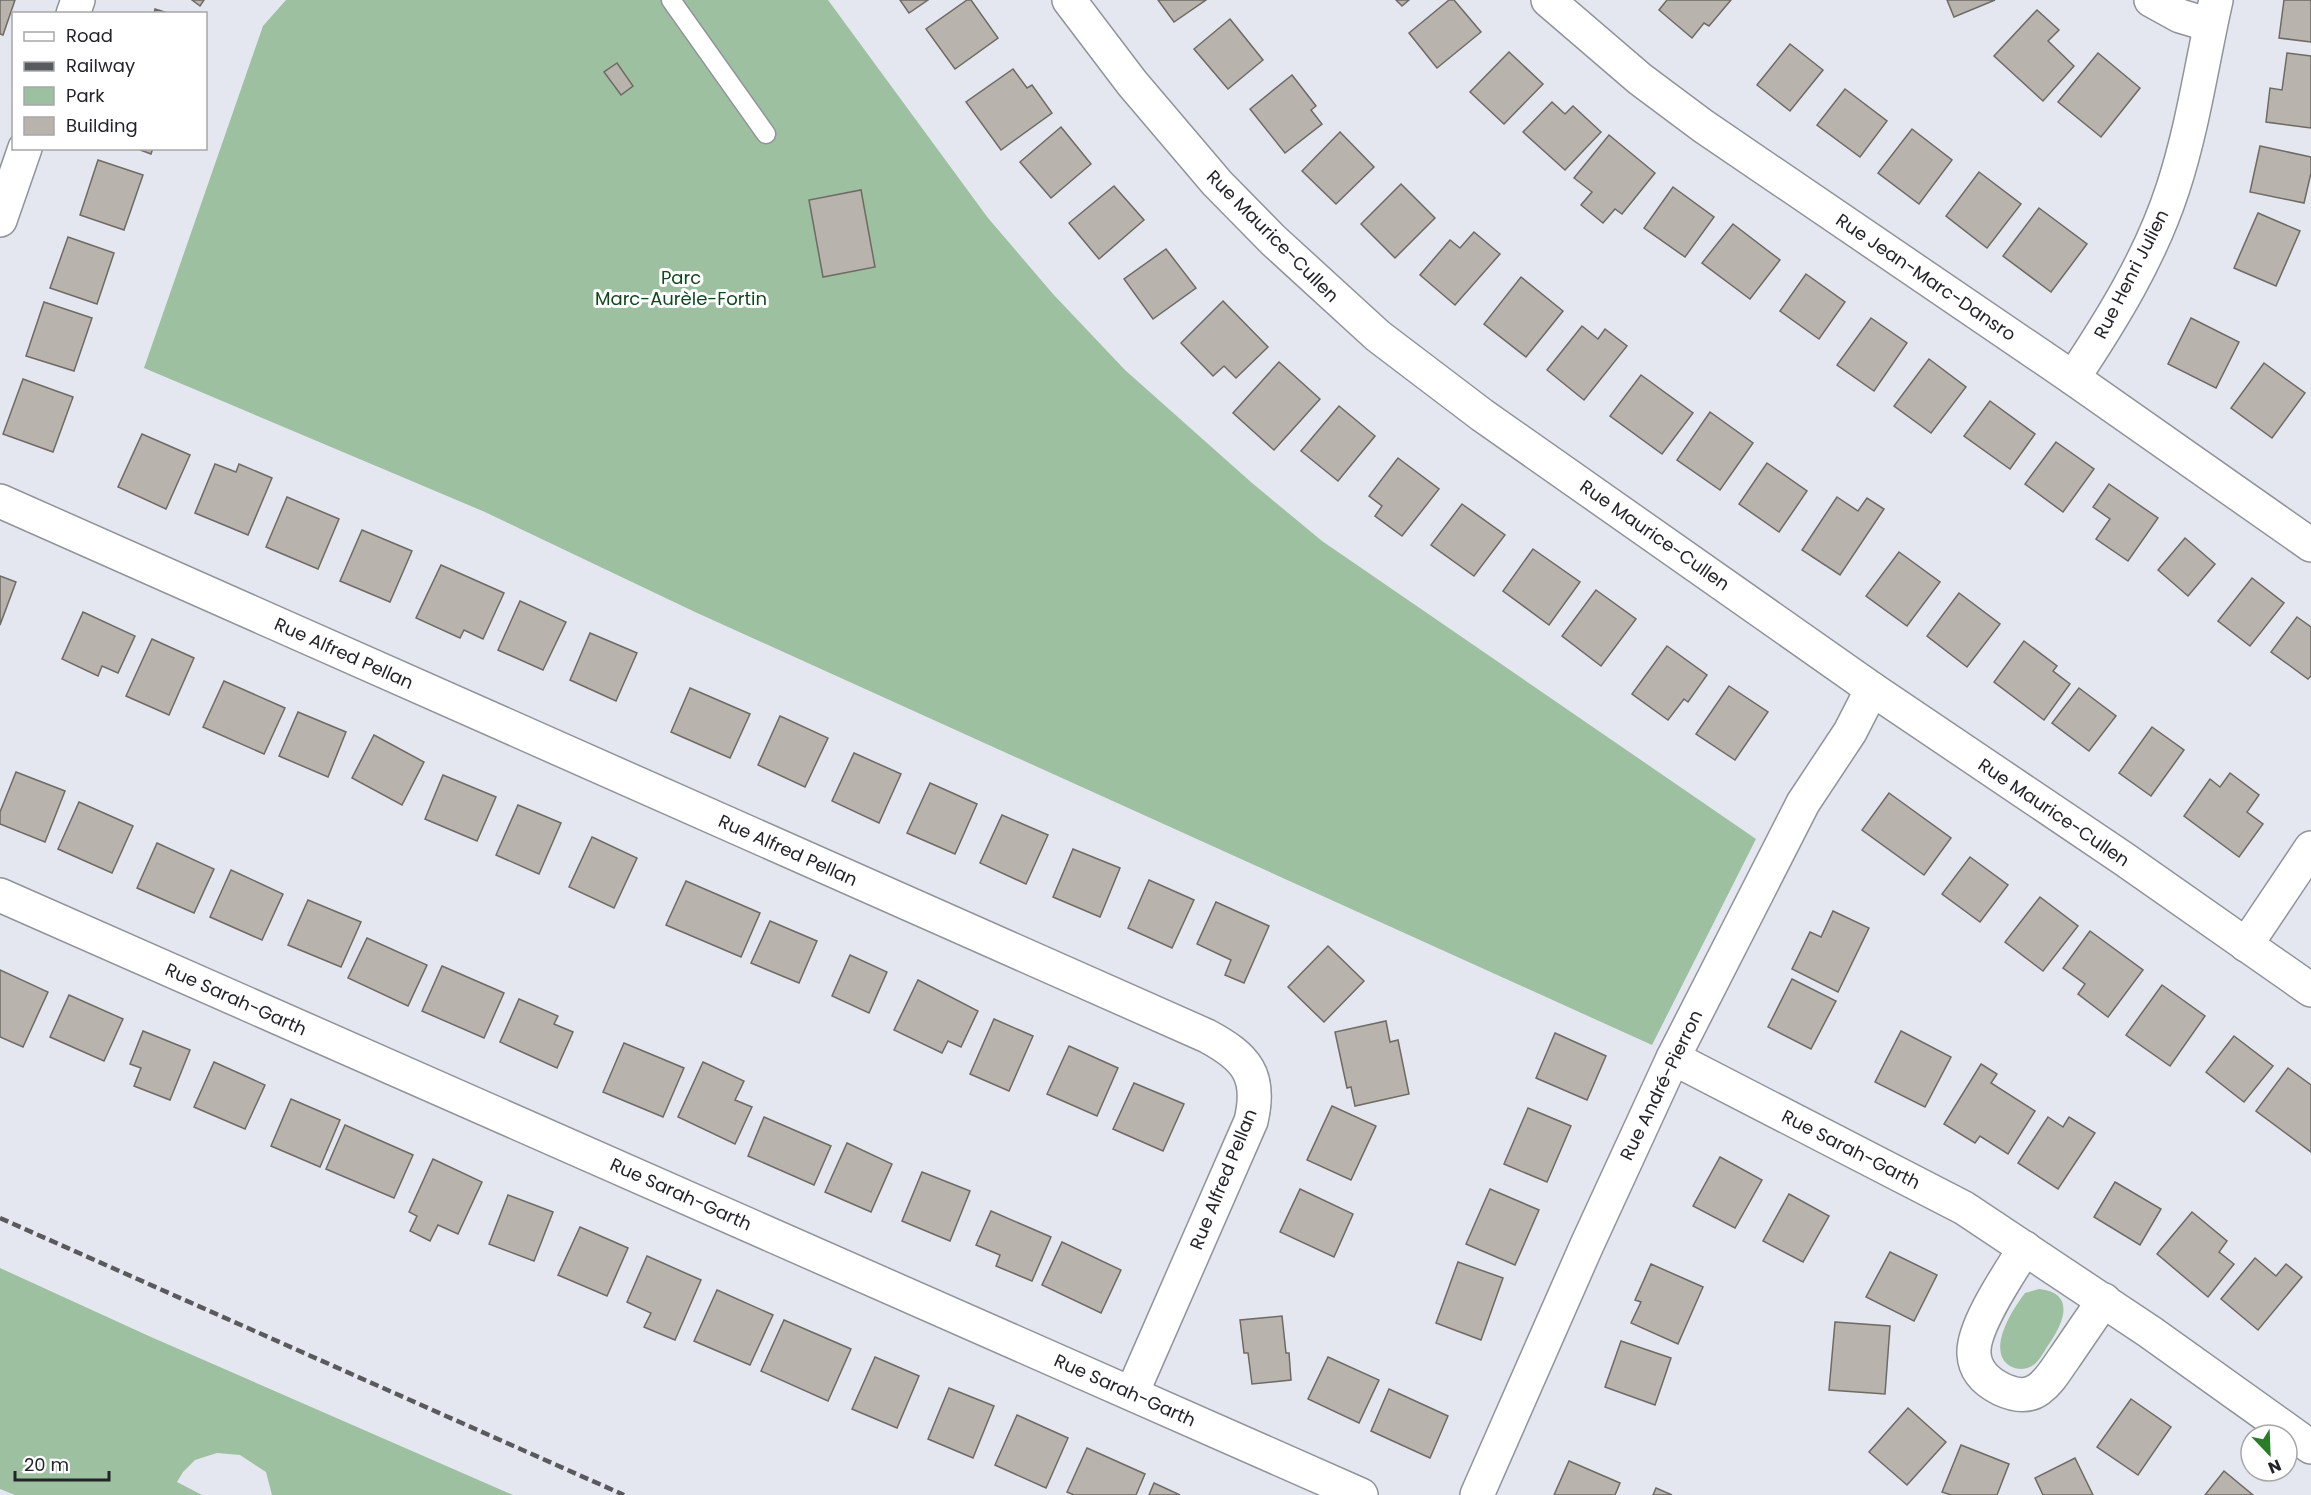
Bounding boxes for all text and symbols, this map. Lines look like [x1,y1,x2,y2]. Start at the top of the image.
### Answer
legend [12,12,207,150]
text: Road [66,23,113,48]
text: Railway [66,53,135,78]
text: Park [66,83,105,108]
text: Building [66,113,138,138]
street label: Rue Maurice-Cullen [1201,164,1345,308]
street label: Rue Henri Julien [2088,205,2174,343]
street label: Rue Jean-Marc-Dansro [1831,207,2021,347]
park label: Parc Marc-Aurèle-Fortin [595,265,767,311]
street label: Rue Maurice-Cullen [1575,474,1735,596]
street label: Rue Alfred Pellan [270,611,418,695]
street label: Rue Maurice-Cullen [1973,752,2135,872]
street label: Rue Alfred Pellan [714,808,862,892]
street label: Rue Sarah-Garth [161,957,311,1041]
street label: Rue André-Pierron [1614,1006,1708,1164]
street label: Rue Sarah-Garth [1777,1103,1925,1195]
street label: Rue Alfred Pellan [1183,1105,1263,1253]
street label: Rue Sarah-Garth [606,1152,756,1236]
street label: Rue Sarah-Garth [1050,1348,1200,1432]
north arrow [2239,1423,2299,1483]
scale bar [15,1444,110,1482]
text: 20 m [24,1452,69,1477]
text: N [2265,1453,2285,1479]

